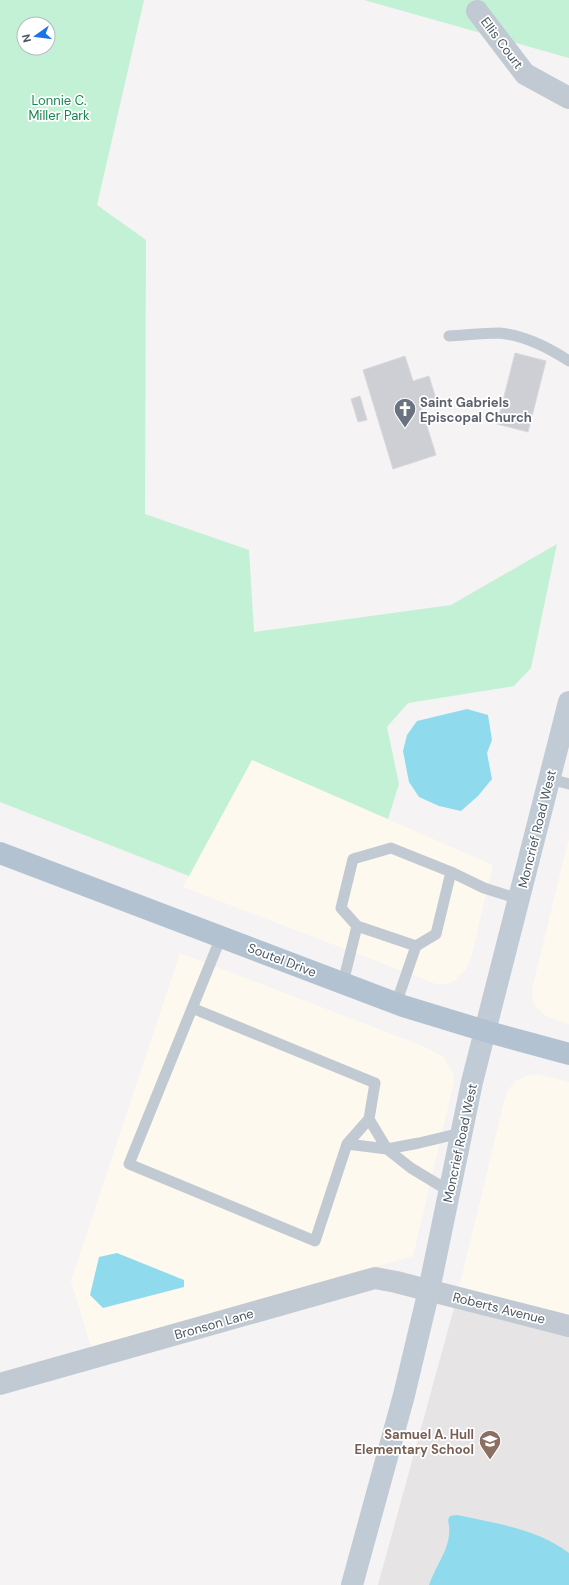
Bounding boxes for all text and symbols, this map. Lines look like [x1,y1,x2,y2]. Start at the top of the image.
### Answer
street label: Ellis Court [477,14,527,72]
north arrow [16,16,56,56]
text: N [19,33,34,44]
park label: Lonnie C. Miller Park [28,92,90,124]
place label: Saint Gabriels Episcopal Church [420,394,532,426]
church icon: Saint Gabriels Episcopal Church [392,396,418,429]
street label: Moncrief Road West [514,768,560,890]
street label: Soutel Drive [245,939,319,981]
street label: Moncrief Road West [439,1082,481,1204]
street label: Roberts Avenue [451,1288,547,1328]
street label: Bronson Lane [172,1305,256,1343]
place label: Samuel A. Hull Elementary School [354,1426,474,1458]
school or university icon: Samuel A. Hull Elementary School [477,1428,503,1461]

